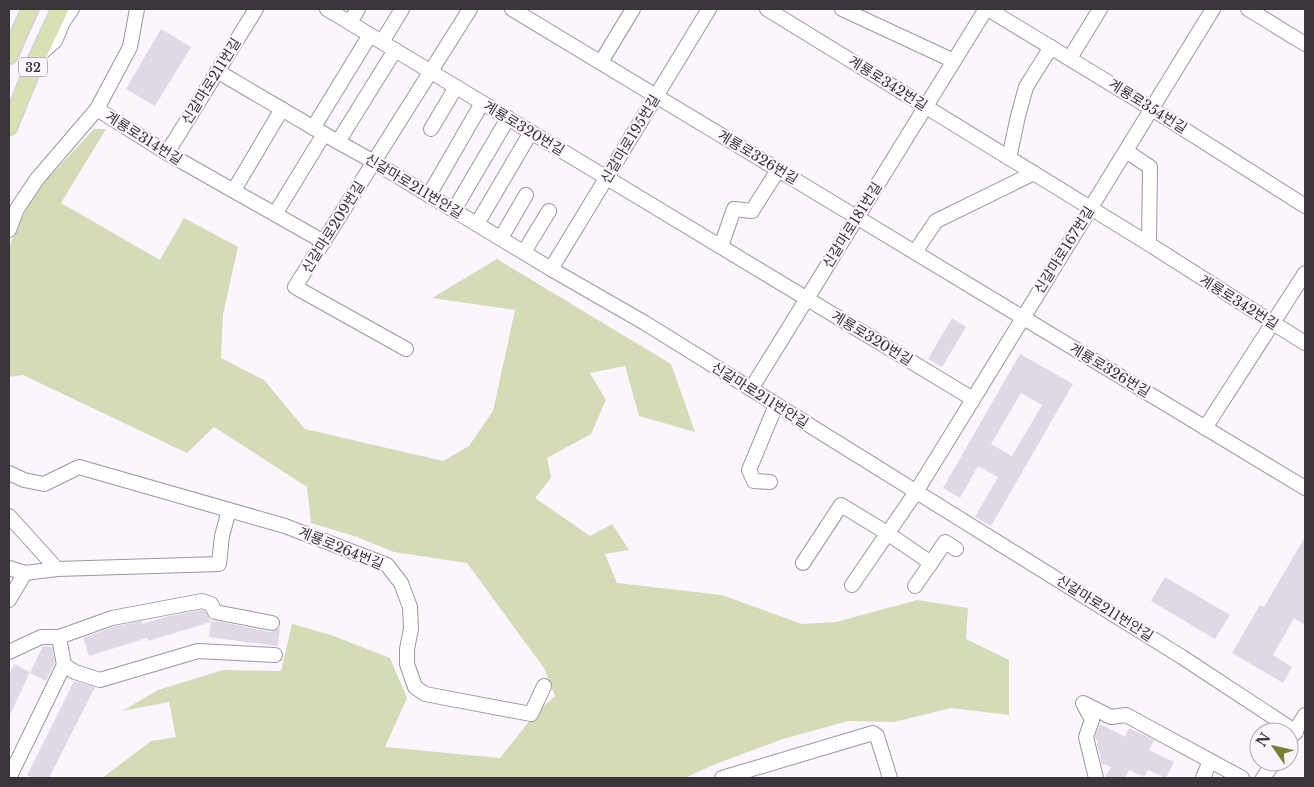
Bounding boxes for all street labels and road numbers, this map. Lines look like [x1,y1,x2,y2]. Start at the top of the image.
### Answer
street label: 신갈마로211번길 [177,35,245,127]
street label: 계룡로342번길 [845,52,931,114]
road number: 32 [19,58,47,76]
street label: 계룡로354번길 [1105,75,1191,137]
street label: 신갈마로195번길 [596,91,664,187]
street label: 계룡로320번길 [480,97,568,159]
street label: 계룡로314번길 [102,107,186,169]
street label: 계룡로326번길 [715,126,801,188]
street label: 신갈마로211번안길 [362,150,466,222]
street label: 신갈마로209번길 [298,178,368,276]
street label: 신갈마로181번길 [818,179,886,271]
street label: 신갈마로167번길 [1030,203,1098,297]
street label: 계룡로342번길 [1196,271,1282,333]
street label: 계룡로320번길 [828,307,916,369]
street label: 계룡로326번길 [1067,339,1153,401]
street label: 신갈마로211번안길 [708,358,812,432]
street label: 계룡로264번길 [296,523,386,573]
street label: 신갈마로211번안길 [1053,571,1157,645]

